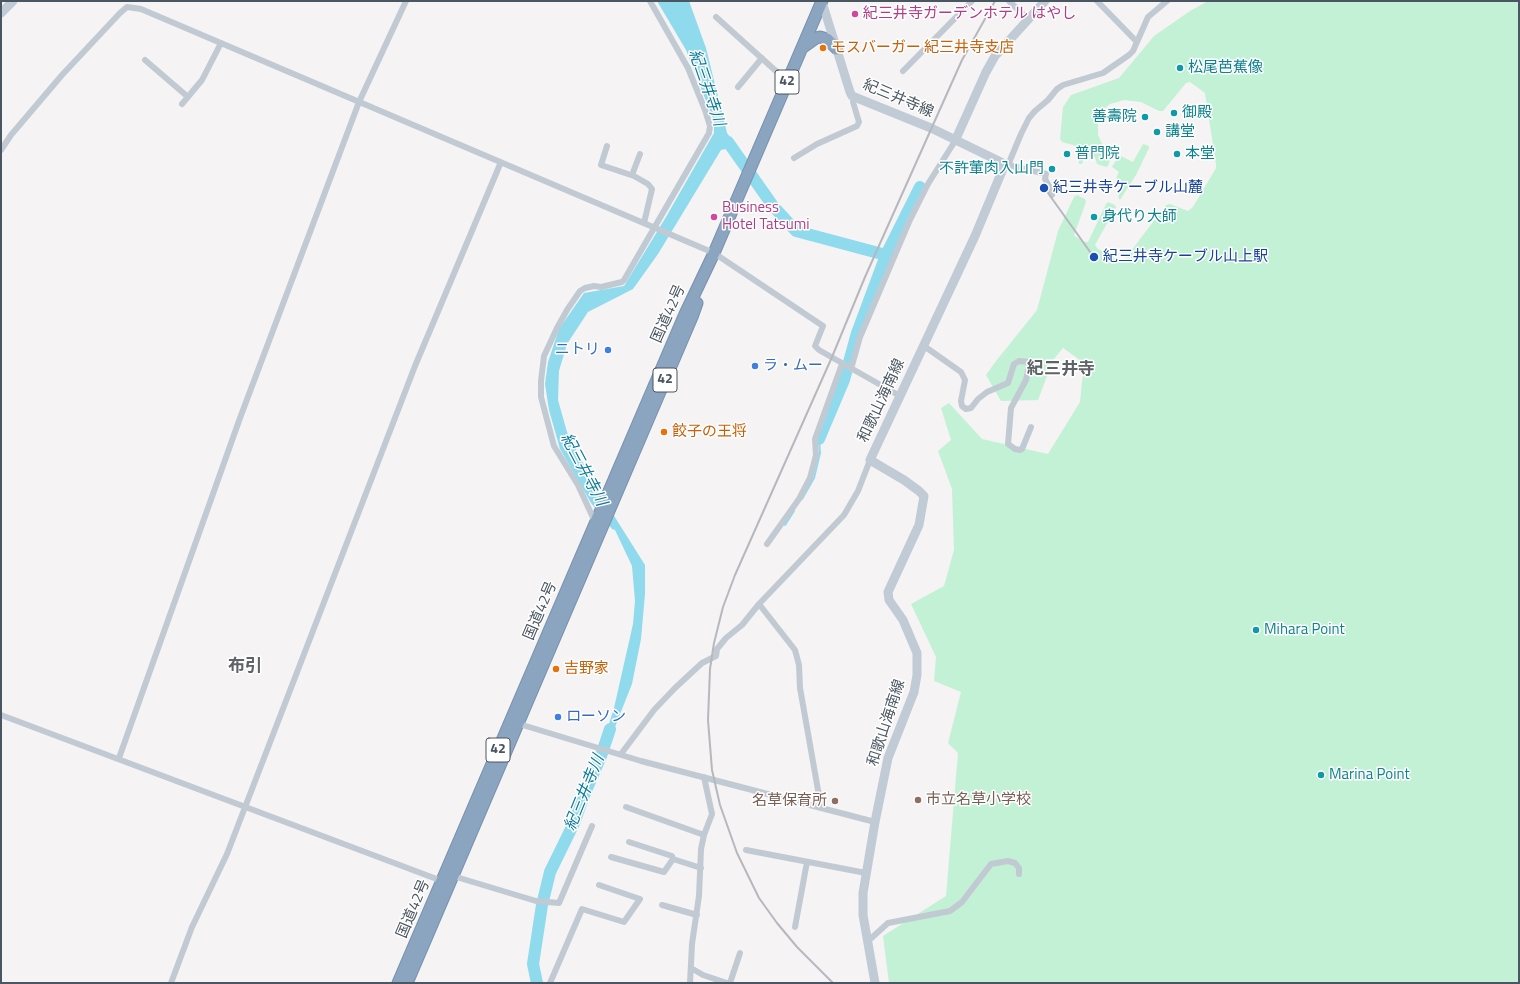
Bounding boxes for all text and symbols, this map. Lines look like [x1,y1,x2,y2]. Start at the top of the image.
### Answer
place label: 紀三井寺ガーデンホテル はやし [863,5,1076,23]
marker: 紀三井寺ガーデンホテル はやし [850,9,860,19]
place label: モスバーガー 紀三井寺支店 [831,39,1014,57]
marker: モスバーガー 紀三井寺支店 [818,43,828,53]
water label: 紀三井寺川 [684,47,728,129]
place label: 松尾芭蕉像 [1188,59,1263,77]
marker: 松尾芭蕉像 [1175,63,1185,73]
road number: 42 [775,70,799,94]
street label: 紀三井寺線 [860,76,936,122]
place label: 御殿 [1182,104,1212,122]
place label: 善壽院 [1092,108,1137,126]
marker: 御殿 [1169,108,1179,118]
marker: 善壽院 [1140,112,1150,122]
place label: 講堂 [1165,123,1195,141]
marker: 講堂 [1152,127,1162,137]
place label: 普門院 [1075,145,1120,163]
place label: 本堂 [1185,145,1215,163]
marker: 普門院 [1062,149,1072,159]
marker: 本堂 [1172,149,1182,159]
place label: 不許葷肉入山門 [939,160,1044,178]
marker: 不許葷肉入山門 [1047,164,1057,174]
place label: 紀三井寺ケーブル山麓 [1053,179,1203,197]
marker: 紀三井寺ケーブル山麓 [1038,182,1050,194]
place label: Business Hotel Tatsumi [722,199,810,234]
place label: 身代り大師 [1102,208,1177,226]
marker: Business Hotel Tatsumi [709,212,719,222]
marker: 身代り大師 [1089,212,1099,222]
place label: 紀三井寺ケーブル山上駅 [1103,248,1268,266]
marker: 紀三井寺ケーブル山上駅 [1088,251,1100,263]
street label: 国道42号 [648,282,690,346]
place label: ニトリ [555,341,600,359]
marker: ニトリ [603,345,613,355]
street label: 和歌山海南線 [855,356,909,446]
place label: ラ・ムー [763,357,823,375]
district label: 紀三井寺 [1027,360,1095,380]
marker: ラ・ムー [750,361,760,371]
road number: 42 [653,368,677,392]
place label: 餃子の王将 [672,423,747,441]
marker: 餃子の王将 [659,427,669,437]
water label: 紀三井寺川 [556,430,610,510]
street label: 国道42号 [521,579,561,643]
place label: Mihara Point [1264,621,1345,639]
marker: Mihara Point [1251,625,1261,635]
district label: 布引 [228,657,262,677]
place label: 吉野家 [564,660,609,678]
marker: 吉野家 [551,664,561,674]
street label: 和歌山海南線 [865,677,909,769]
place label: ローソン [566,708,626,726]
marker: ローソン [553,712,563,722]
road number: 42 [486,738,510,762]
water label: 紀三井寺川 [561,752,609,834]
place label: Marina Point [1329,766,1410,784]
marker: Marina Point [1316,770,1326,780]
place label: 市立名草小学校 [926,791,1031,809]
place label: 名草保育所 [752,792,827,810]
marker: 市立名草小学校 [913,795,923,805]
marker: 名草保育所 [830,796,840,806]
street label: 国道42号 [394,877,434,941]

